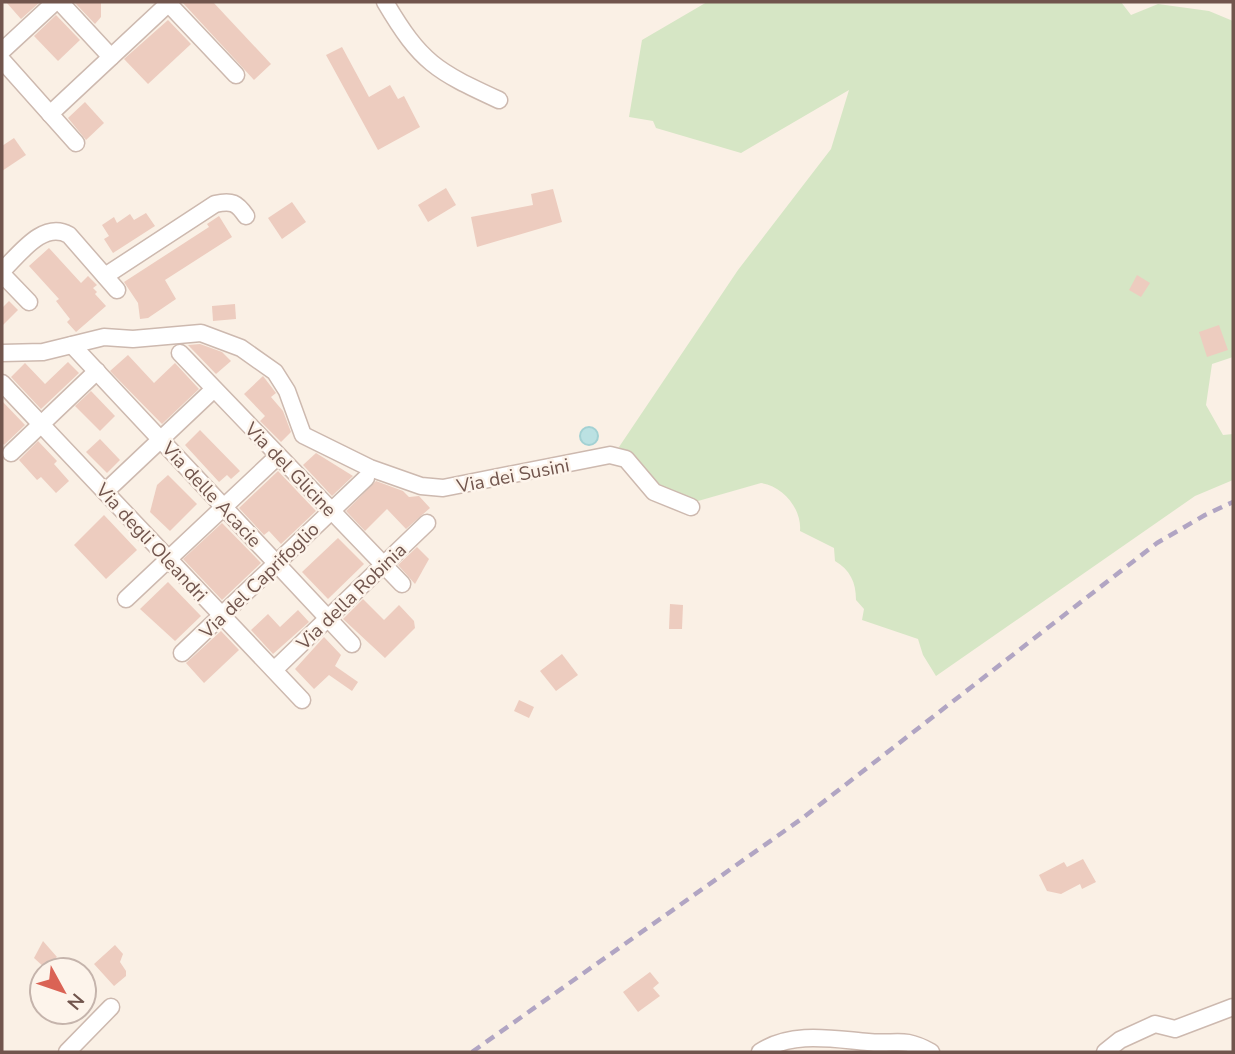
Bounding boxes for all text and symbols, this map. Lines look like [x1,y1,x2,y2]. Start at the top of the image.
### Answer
street label: Via del Glicine [238,416,342,523]
street label: Via delle Acacie [155,435,267,553]
street label: Via dei Susini [454,452,572,500]
street label: Via degli Oleandri [89,477,213,608]
street label: Via del Caprifoglio [193,517,325,645]
street label: Via della Robinia [290,537,412,657]
north arrow [28,956,98,1026]
text: N [61,987,90,1015]

